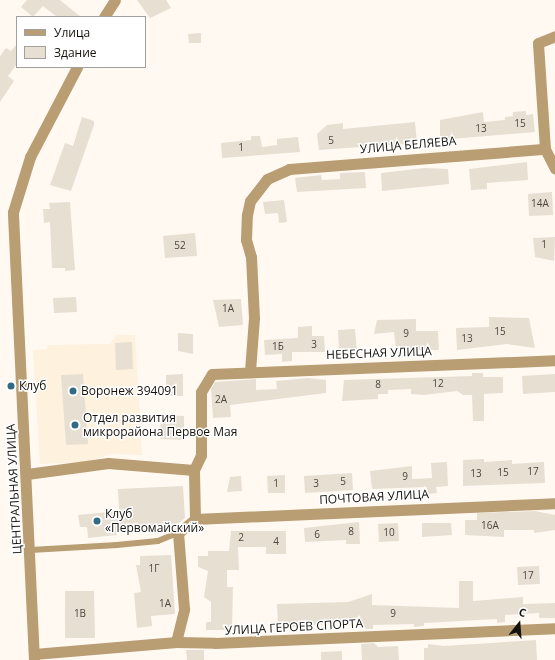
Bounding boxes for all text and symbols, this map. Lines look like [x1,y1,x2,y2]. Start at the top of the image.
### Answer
legend [16,16,146,68]
text: Улица [54,24,90,41]
text: Здание [54,44,97,61]
house number: 15 [514,118,526,130]
house number: 13 [475,123,487,135]
street label: УЛИЦА БЕЛЯЕВА [359,134,457,156]
house number: 5 [328,135,334,147]
house number: 1 [238,142,244,154]
house number: 14А [531,198,549,210]
house number: 1 [541,239,547,251]
house number: 52 [174,240,186,252]
house number: 1А [222,303,234,315]
house number: 15 [494,326,506,338]
house number: 9 [403,328,409,340]
house number: 13 [461,333,473,345]
house number: 3 [311,339,317,351]
house number: 1Б [272,341,284,353]
street label: НЕБЕСНАЯ УЛИЦА [326,344,432,362]
house number: 12 [432,378,444,390]
place label: Клуб [19,379,46,393]
house number: 8 [375,379,381,391]
marker: Клуб [6,381,16,391]
place label: Воронеж 394091 [81,384,178,398]
marker: Воронеж 394091 [68,386,78,396]
house number: 2А [215,394,227,406]
place label: Отдел развития микрорайона Первое Мая [83,411,237,439]
marker: Отдел развития микрорайона Первое Мая [70,420,80,430]
street label: ЦЕНТРАЛЬНАЯ УЛИЦА [3,424,25,554]
house number: 17 [527,466,539,478]
house number: 15 [497,467,509,479]
house number: 13 [470,468,482,480]
house number: 9 [402,471,408,483]
house number: 5 [340,476,346,488]
house number: 1 [273,478,279,490]
house number: 3 [313,478,319,490]
street label: ПОЧТОВАЯ УЛИЦА [319,487,429,507]
place label: Клуб «Первомайский» [105,507,204,535]
marker: Клуб «Первомайский» [92,516,102,526]
house number: 16А [481,520,499,532]
house number: 8 [348,526,354,538]
house number: 10 [383,527,395,539]
house number: 6 [314,529,320,541]
house number: 2 [238,532,244,544]
house number: 4 [273,536,279,548]
house number: 1Г [149,563,159,575]
house number: 17 [522,570,534,582]
house number: 1А [159,598,171,610]
north arrow [499,604,539,644]
text: С [517,604,528,620]
house number: 1В [74,608,86,620]
house number: 9 [390,608,396,620]
street label: УЛИЦА ГЕРОЕВ СПОРТА [224,616,364,638]

